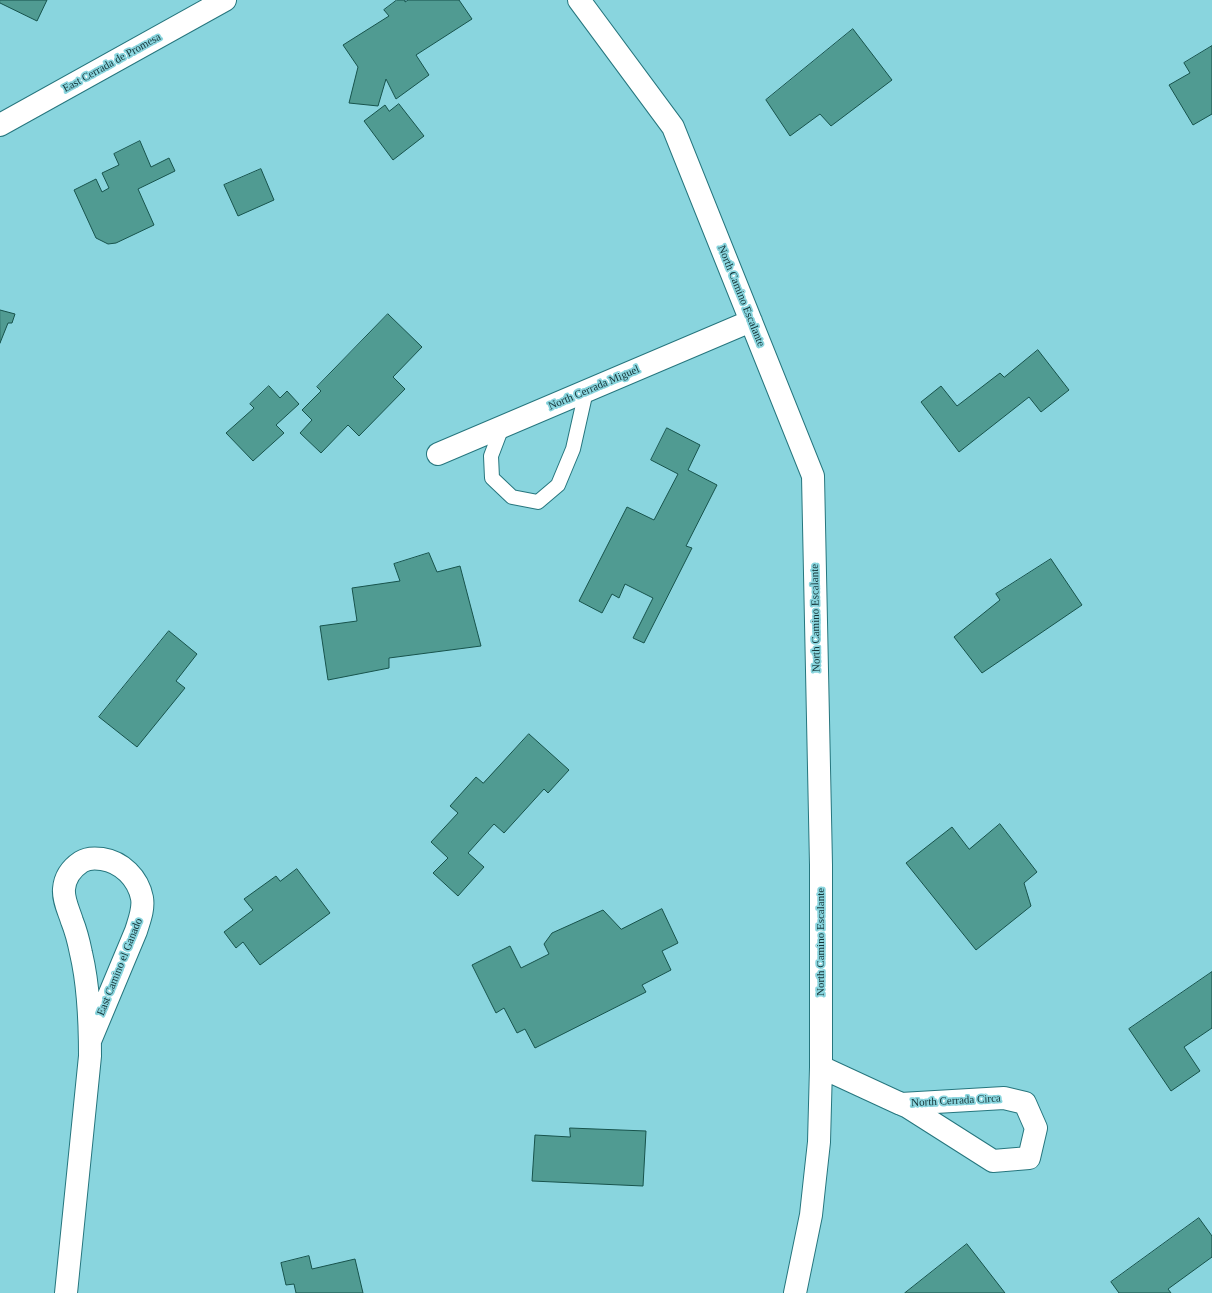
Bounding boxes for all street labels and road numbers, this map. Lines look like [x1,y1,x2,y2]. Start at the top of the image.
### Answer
street label: East Cerrada de Promesa [61,30,163,96]
street label: North Camino Escalante [715,243,767,349]
street label: North Cerrada Miguel [546,363,642,413]
street label: North Camino Escalante [808,564,824,672]
street label: North Camino Escalante [814,888,828,996]
street label: East Camino el Ganado [94,916,146,1018]
street label: North Cerrada Circa [911,1092,1001,1110]

